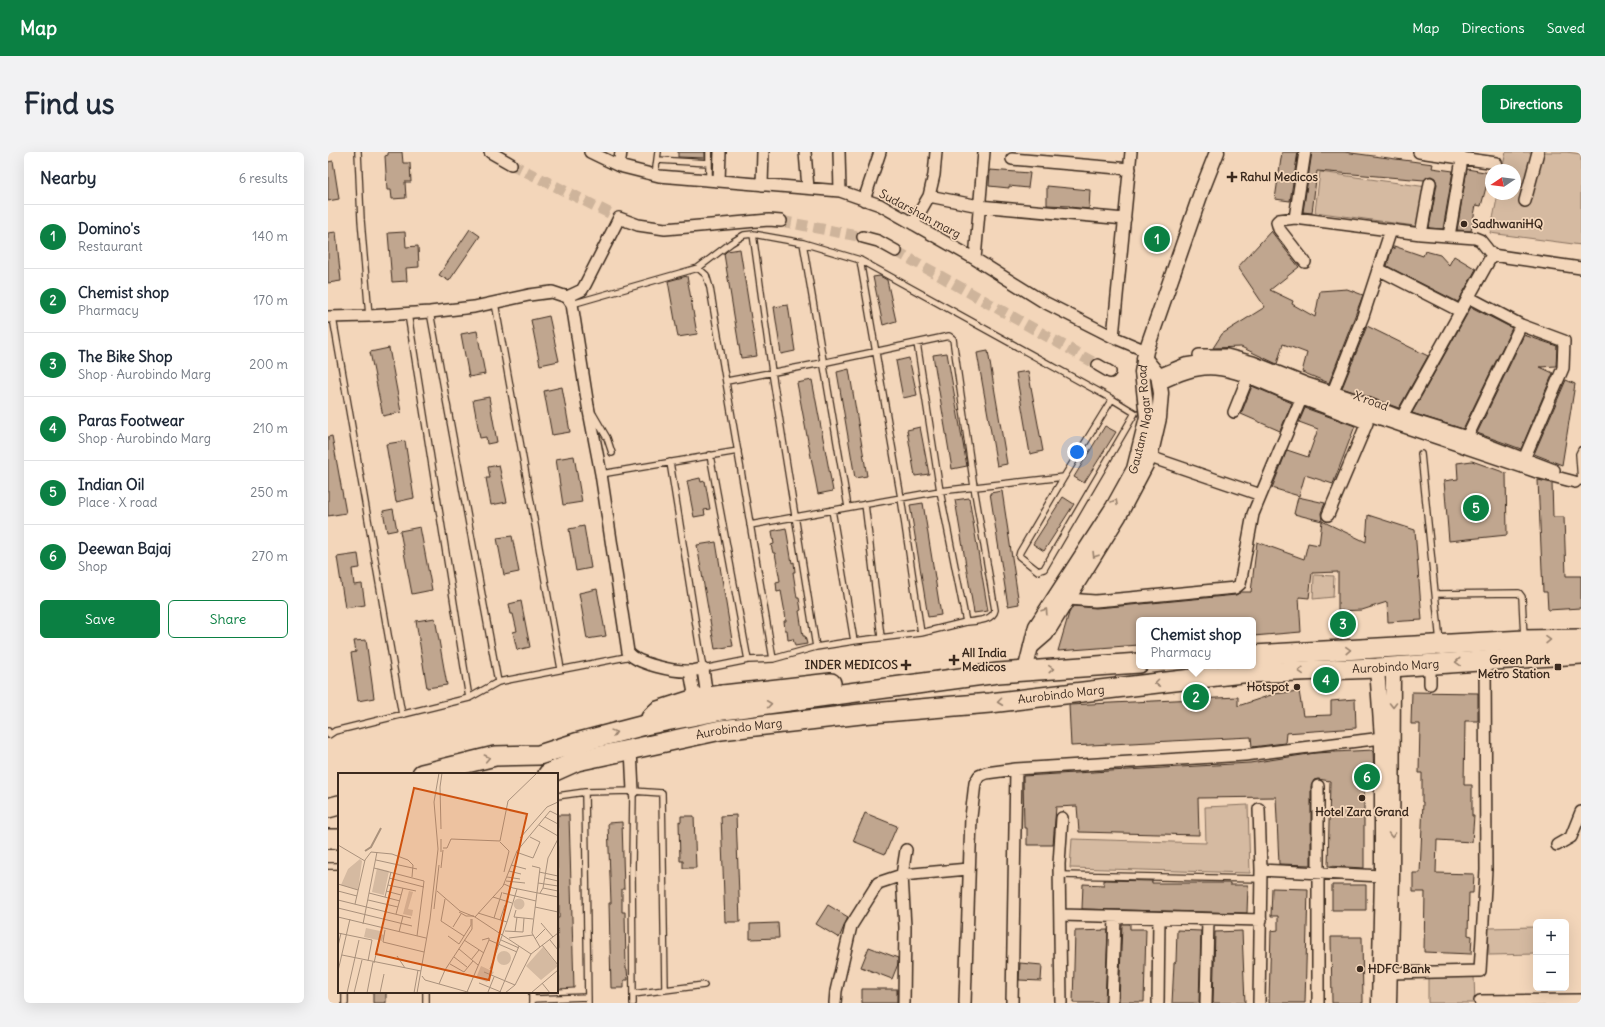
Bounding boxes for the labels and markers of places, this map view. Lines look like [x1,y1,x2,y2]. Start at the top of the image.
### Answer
place label: Rahul Medicos [1240,169,1318,184]
marker: Rahul Medicos [1227,172,1237,182]
place label: SadhwaniHQ [1472,216,1543,231]
marker: SadhwaniHQ [1459,219,1469,229]
pin: 1 [1144,224,1170,254]
pin: 5 [1463,493,1489,523]
pin: 3 [1330,609,1356,639]
place label: All India Medicos [962,645,1007,674]
place label: Green Park Metro Station [1478,652,1550,681]
marker: All India Medicos [949,655,959,665]
place label: INDER MEDICOS [805,657,898,672]
marker: INDER MEDICOS [901,660,911,670]
marker: Green Park Metro Station [1553,662,1563,672]
pin: 4 [1313,665,1339,695]
place label: Hotspot [1247,679,1290,695]
pin: 2 [1183,682,1209,712]
marker: Hotspot [1292,682,1302,692]
pin: 6 [1354,762,1380,792]
marker: Hotel Zara Grand [1357,793,1367,803]
place label: Hotel Zara Grand [1315,804,1409,819]
place label: HDFC Bank [1368,961,1430,976]
marker: HDFC Bank [1355,964,1365,974]

